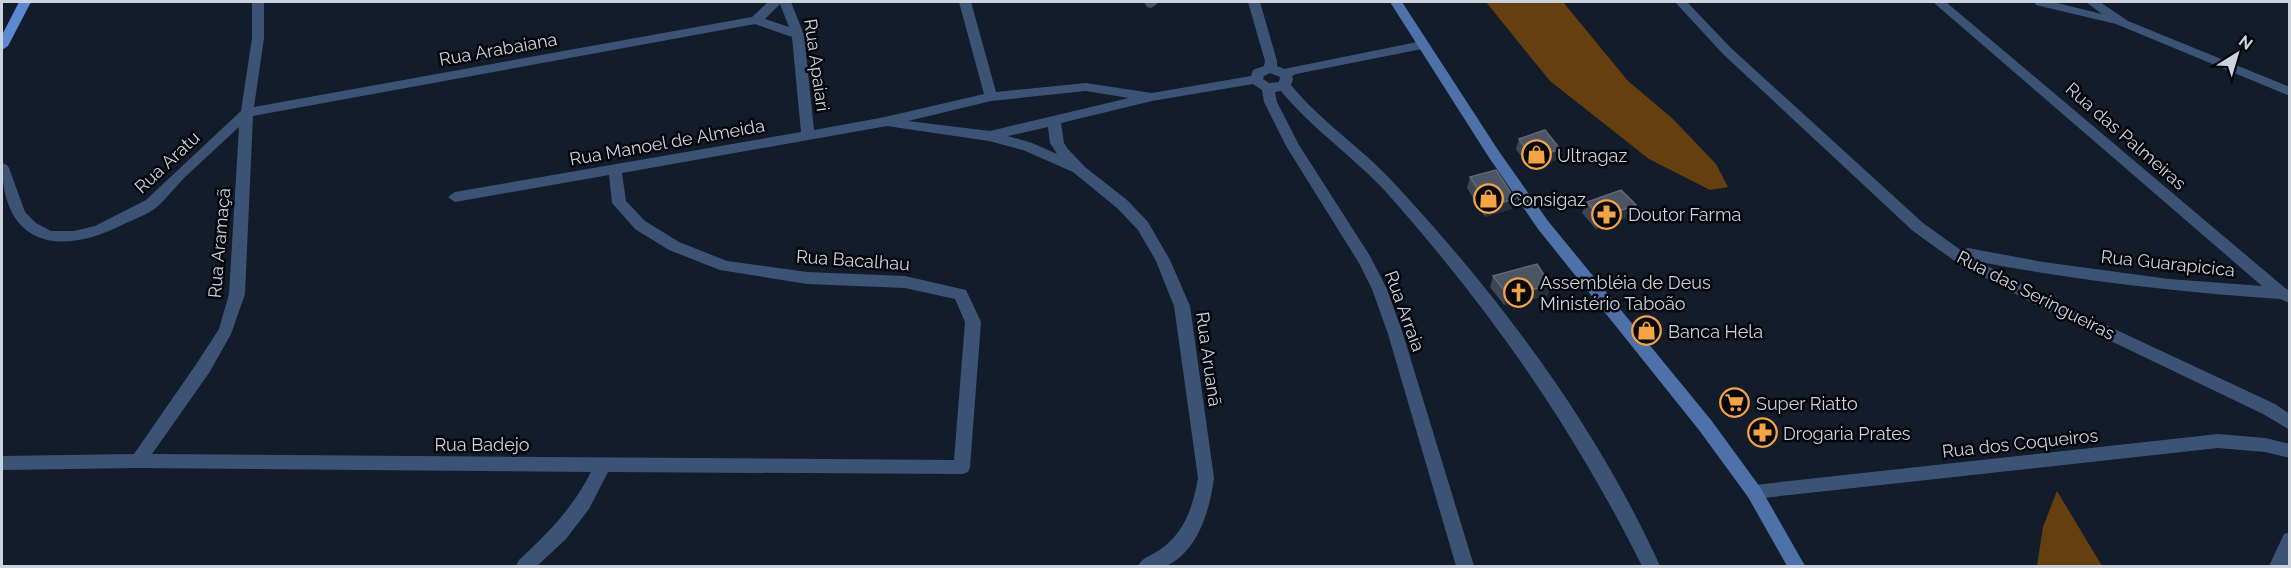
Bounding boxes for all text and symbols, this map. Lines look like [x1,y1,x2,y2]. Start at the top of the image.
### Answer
street label: Rua Apaiari [800,17,834,113]
north arrow [2207,24,2267,84]
street label: Rua Arabaiana [437,28,559,70]
text: N [2235,31,2256,54]
street label: Rua das Palmeiras [2062,78,2191,194]
street label: Rua Manoel de Almeida [568,114,766,170]
street label: Rua Aratu [130,127,204,197]
shop icon: Ultragaz [1520,139,1552,171]
place label: Ultragaz [1557,145,1627,166]
shop icon: Consigaz [1473,183,1505,215]
street label: Rua Aramaçã [204,187,234,299]
place label: Consigaz [1510,189,1586,210]
pharmacy icon: Doutor Farma [1591,198,1623,230]
place label: Doutor Farma [1628,204,1741,225]
street label: Rua Bacalhau [795,246,911,274]
street label: Rua das Seringueiras [1954,246,2119,344]
street label: Rua Guarapicica [2100,246,2236,280]
street label: Rua Arraia [1381,268,1429,354]
place label: Assembléia de Deus Ministério Taboão [1540,272,1711,314]
church icon: Assembléia de Deus Ministério Taboão [1503,276,1535,308]
street label: Rua Aruanã [1192,310,1226,408]
shop icon: Banca Hela [1631,315,1663,347]
place label: Banca Hela [1668,321,1763,342]
supermarket icon: Super Riatto [1719,387,1751,419]
place label: Super Riatto [1756,393,1858,414]
pharmacy icon: Drogaria Prates [1746,417,1778,449]
place label: Drogaria Prates [1783,423,1911,444]
street label: Rua dos Coqueiros [1941,424,2099,462]
street label: Rua Badejo [434,434,530,455]

